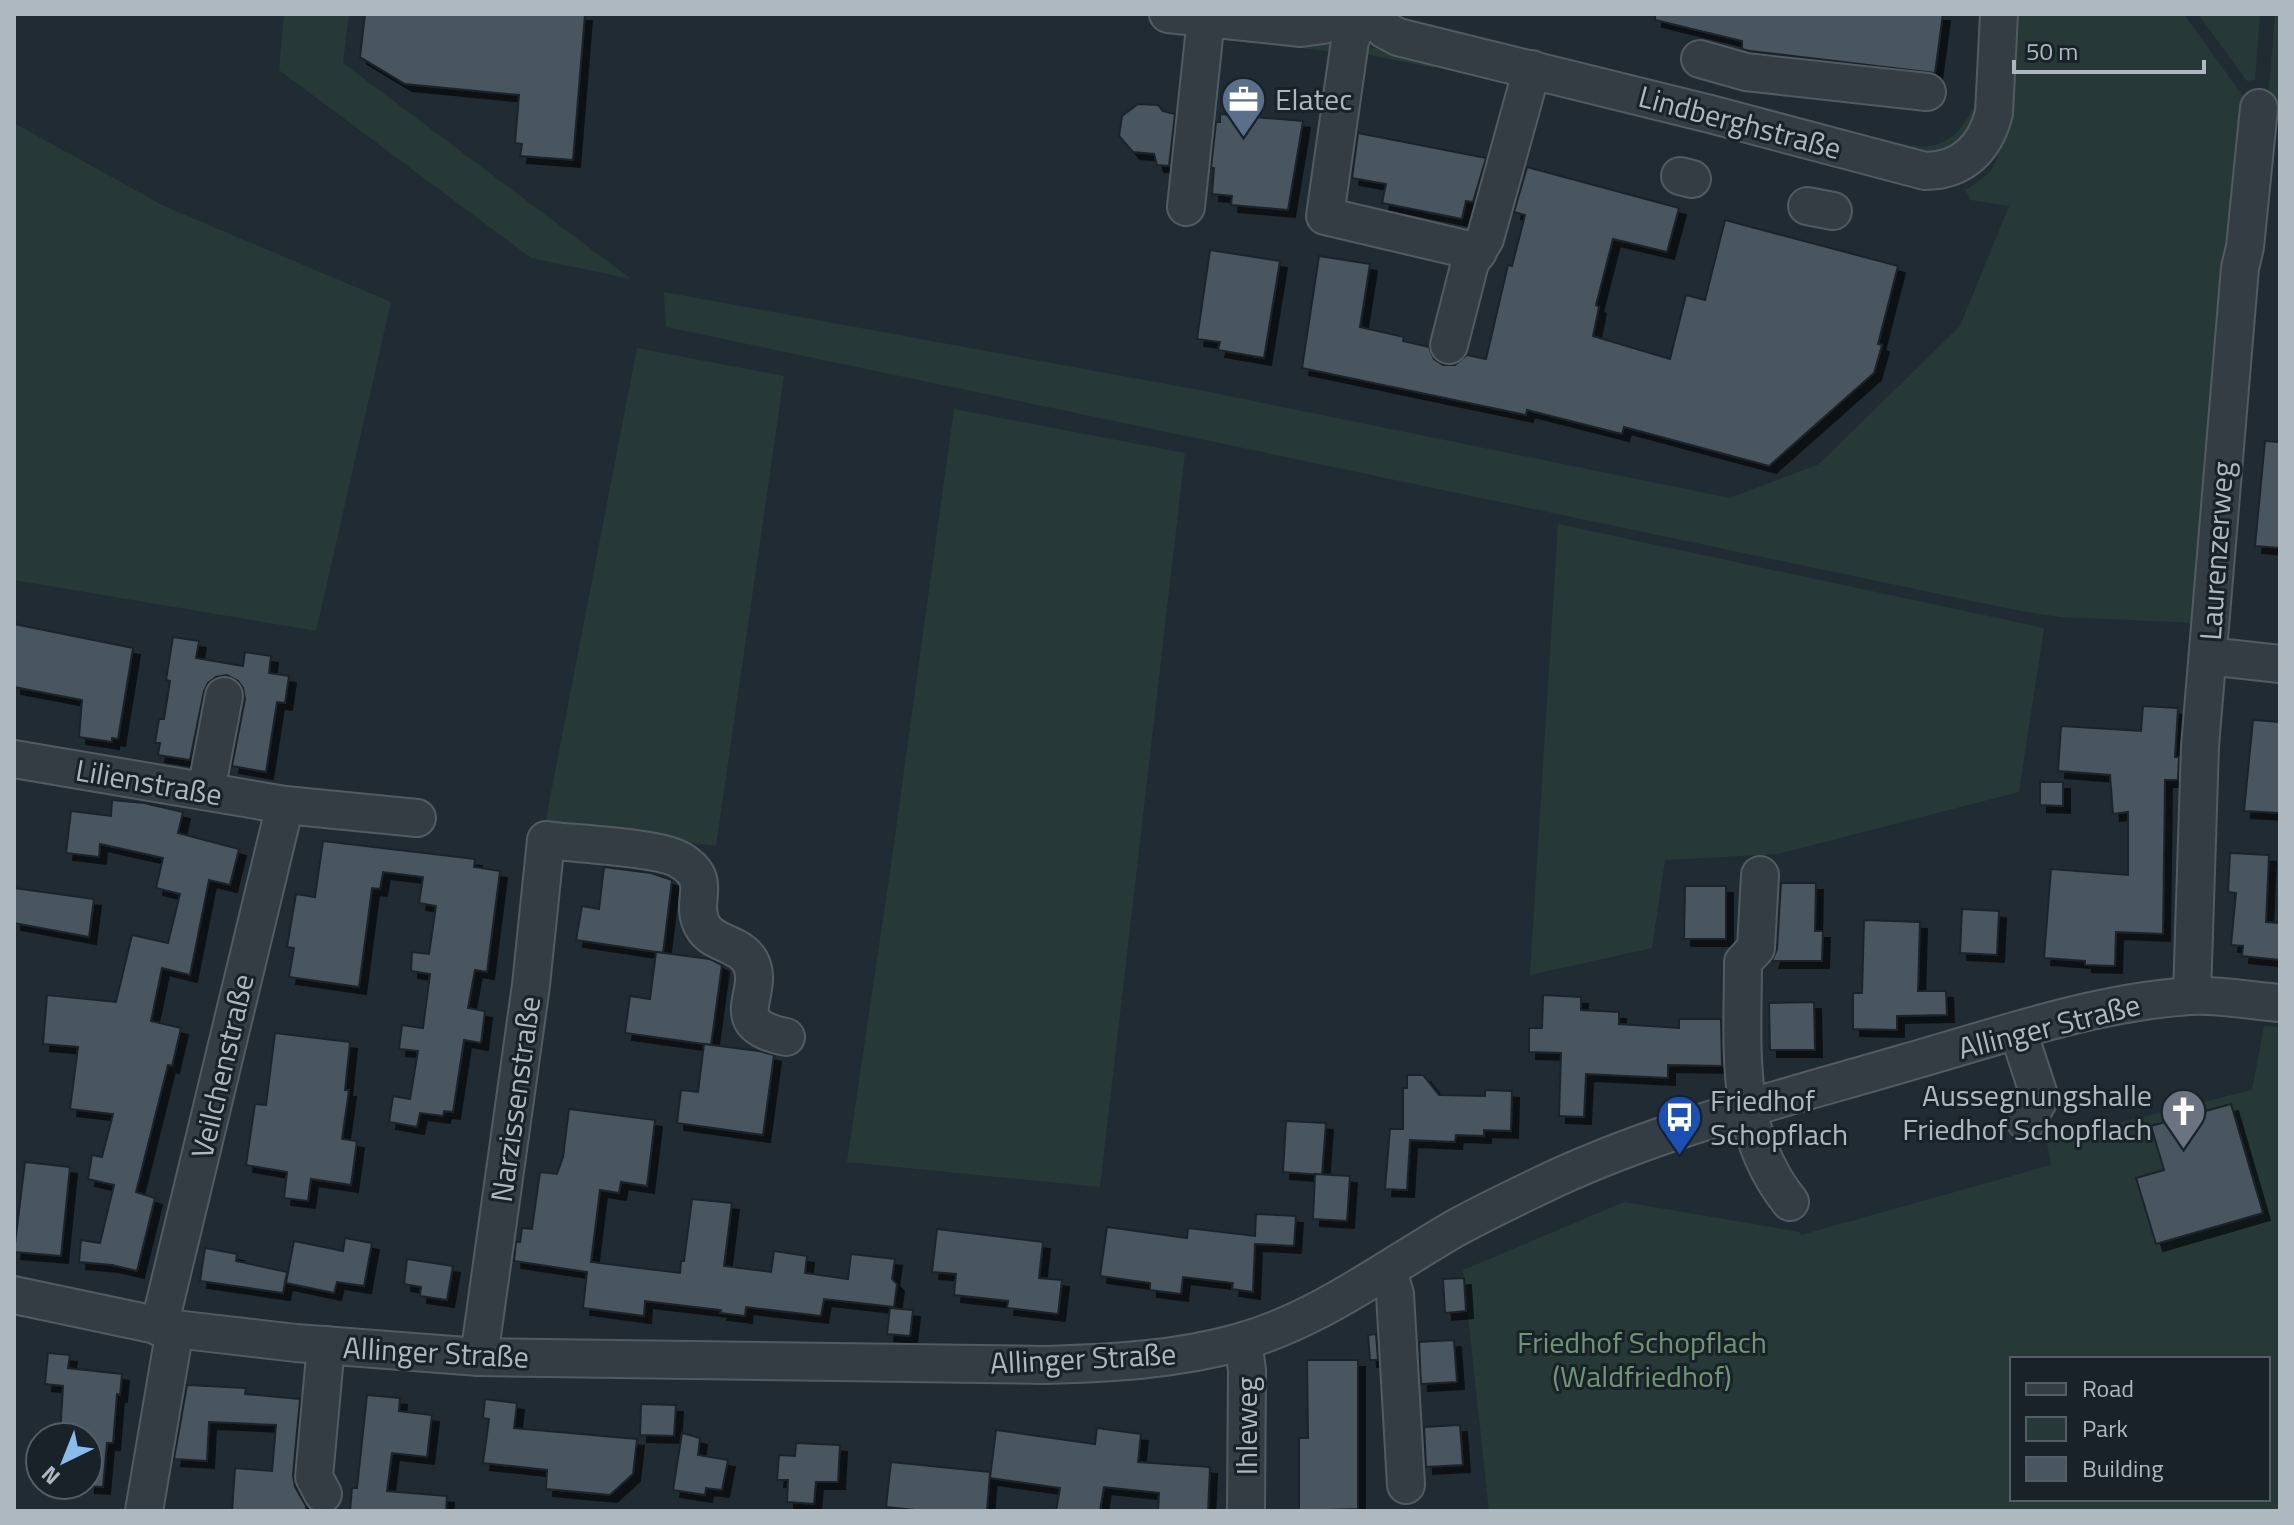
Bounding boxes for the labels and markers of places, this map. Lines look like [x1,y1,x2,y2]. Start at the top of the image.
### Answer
office icon: Elatec [1220,75,1268,138]
place label: Elatec [1275,76,1352,122]
place label: Aussegnungshalle Friedhof Schopflach [1902,1072,2152,1152]
place label: Friedhof Schopflach [1710,1077,1848,1157]
church icon: Aussegnungshalle Friedhof Schopflach [2159,1088,2207,1151]
bus stop icon: Friedhof Schopflach [1655,1093,1703,1156]

